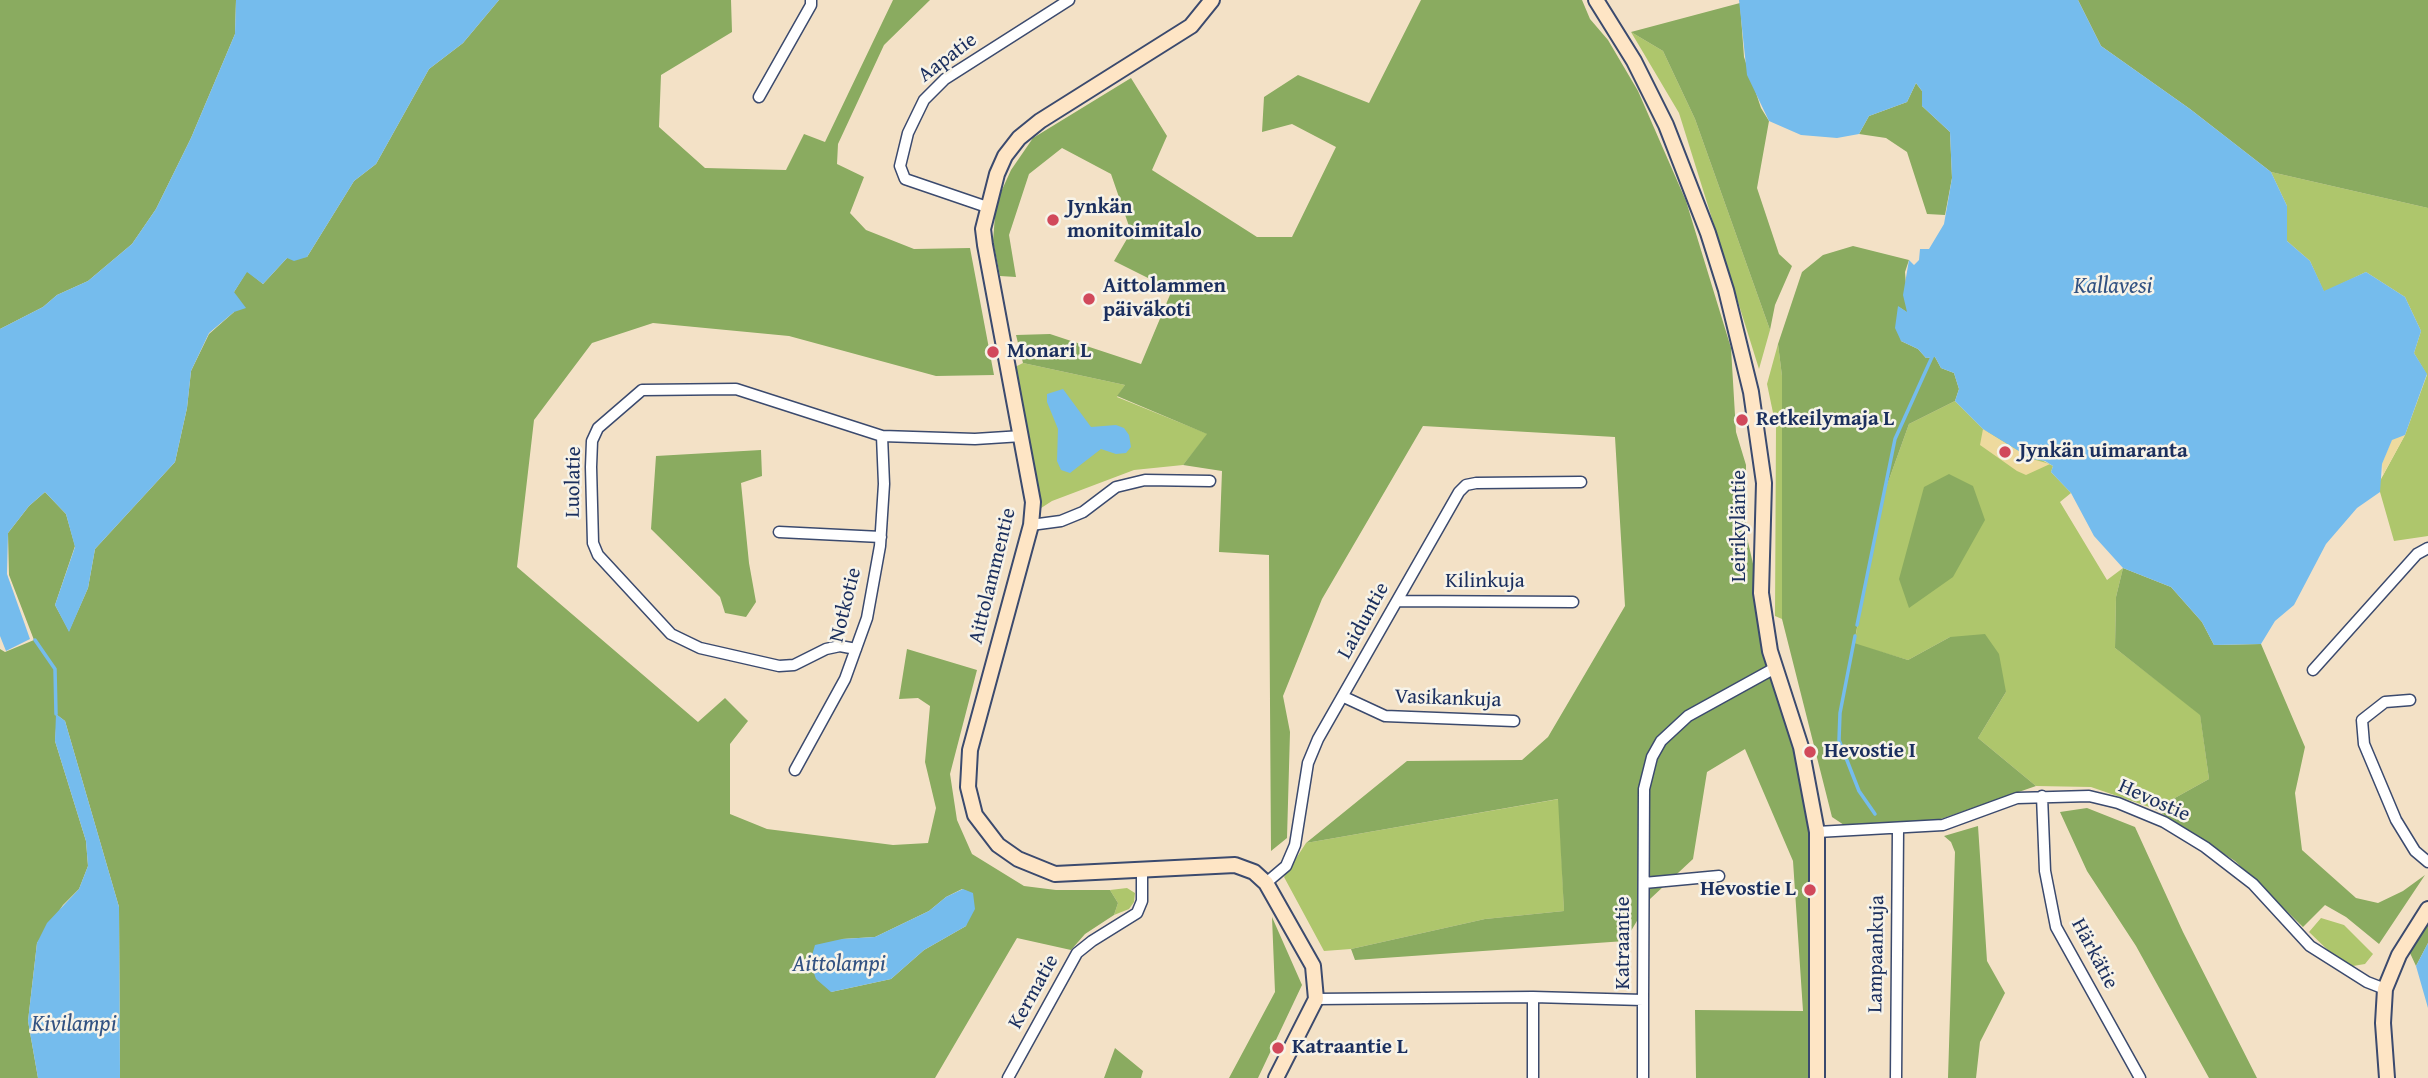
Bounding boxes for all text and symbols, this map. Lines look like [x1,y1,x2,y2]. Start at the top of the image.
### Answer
street label: Aapatie [914,28,982,88]
place label: Jynkän monitoimitalo [1067,195,1202,245]
marker: Jynkän monitoimitalo [1045,212,1061,228]
water label: Kallavesi [2074,273,2152,301]
place label: Aittolammen päiväkoti [1103,274,1226,324]
marker: Aittolammen päiväkoti [1081,291,1097,307]
place label: Monari L [1007,339,1091,365]
marker: Monari L [985,344,1001,360]
place label: Retkeilymaja L [1756,407,1894,433]
marker: Retkeilymaja L [1734,412,1750,428]
place label: Jynkän uimaranta [2019,439,2188,465]
marker: Jynkän uimaranta [1997,444,2013,460]
street label: Luolatie [561,446,587,518]
street label: Leirikyläntie [1727,470,1753,582]
street label: Aittolammentie [964,505,1022,647]
street label: Notkotie [825,565,867,645]
street label: Kilinkuja [1445,569,1525,595]
street label: Laiduntie [1333,578,1395,664]
street label: Vasikankuja [1394,685,1502,713]
place label: Hevostie I [1824,739,1916,765]
marker: Hevostie I [1802,744,1818,760]
street label: Hevostie [2114,774,2194,828]
place label: Hevostie L [1700,877,1796,903]
marker: Hevostie L [1802,882,1818,898]
street label: Lampaankuja [1863,895,1891,1013]
street label: Katraantie [1611,896,1637,990]
street label: Härkätie [2065,914,2123,994]
street label: Kermatie [1003,950,1065,1034]
water label: Aittolampi [792,951,886,979]
water label: Kivilampi [31,1011,117,1039]
place label: Katraantie L [1292,1035,1408,1061]
marker: Katraantie L [1270,1040,1286,1056]

